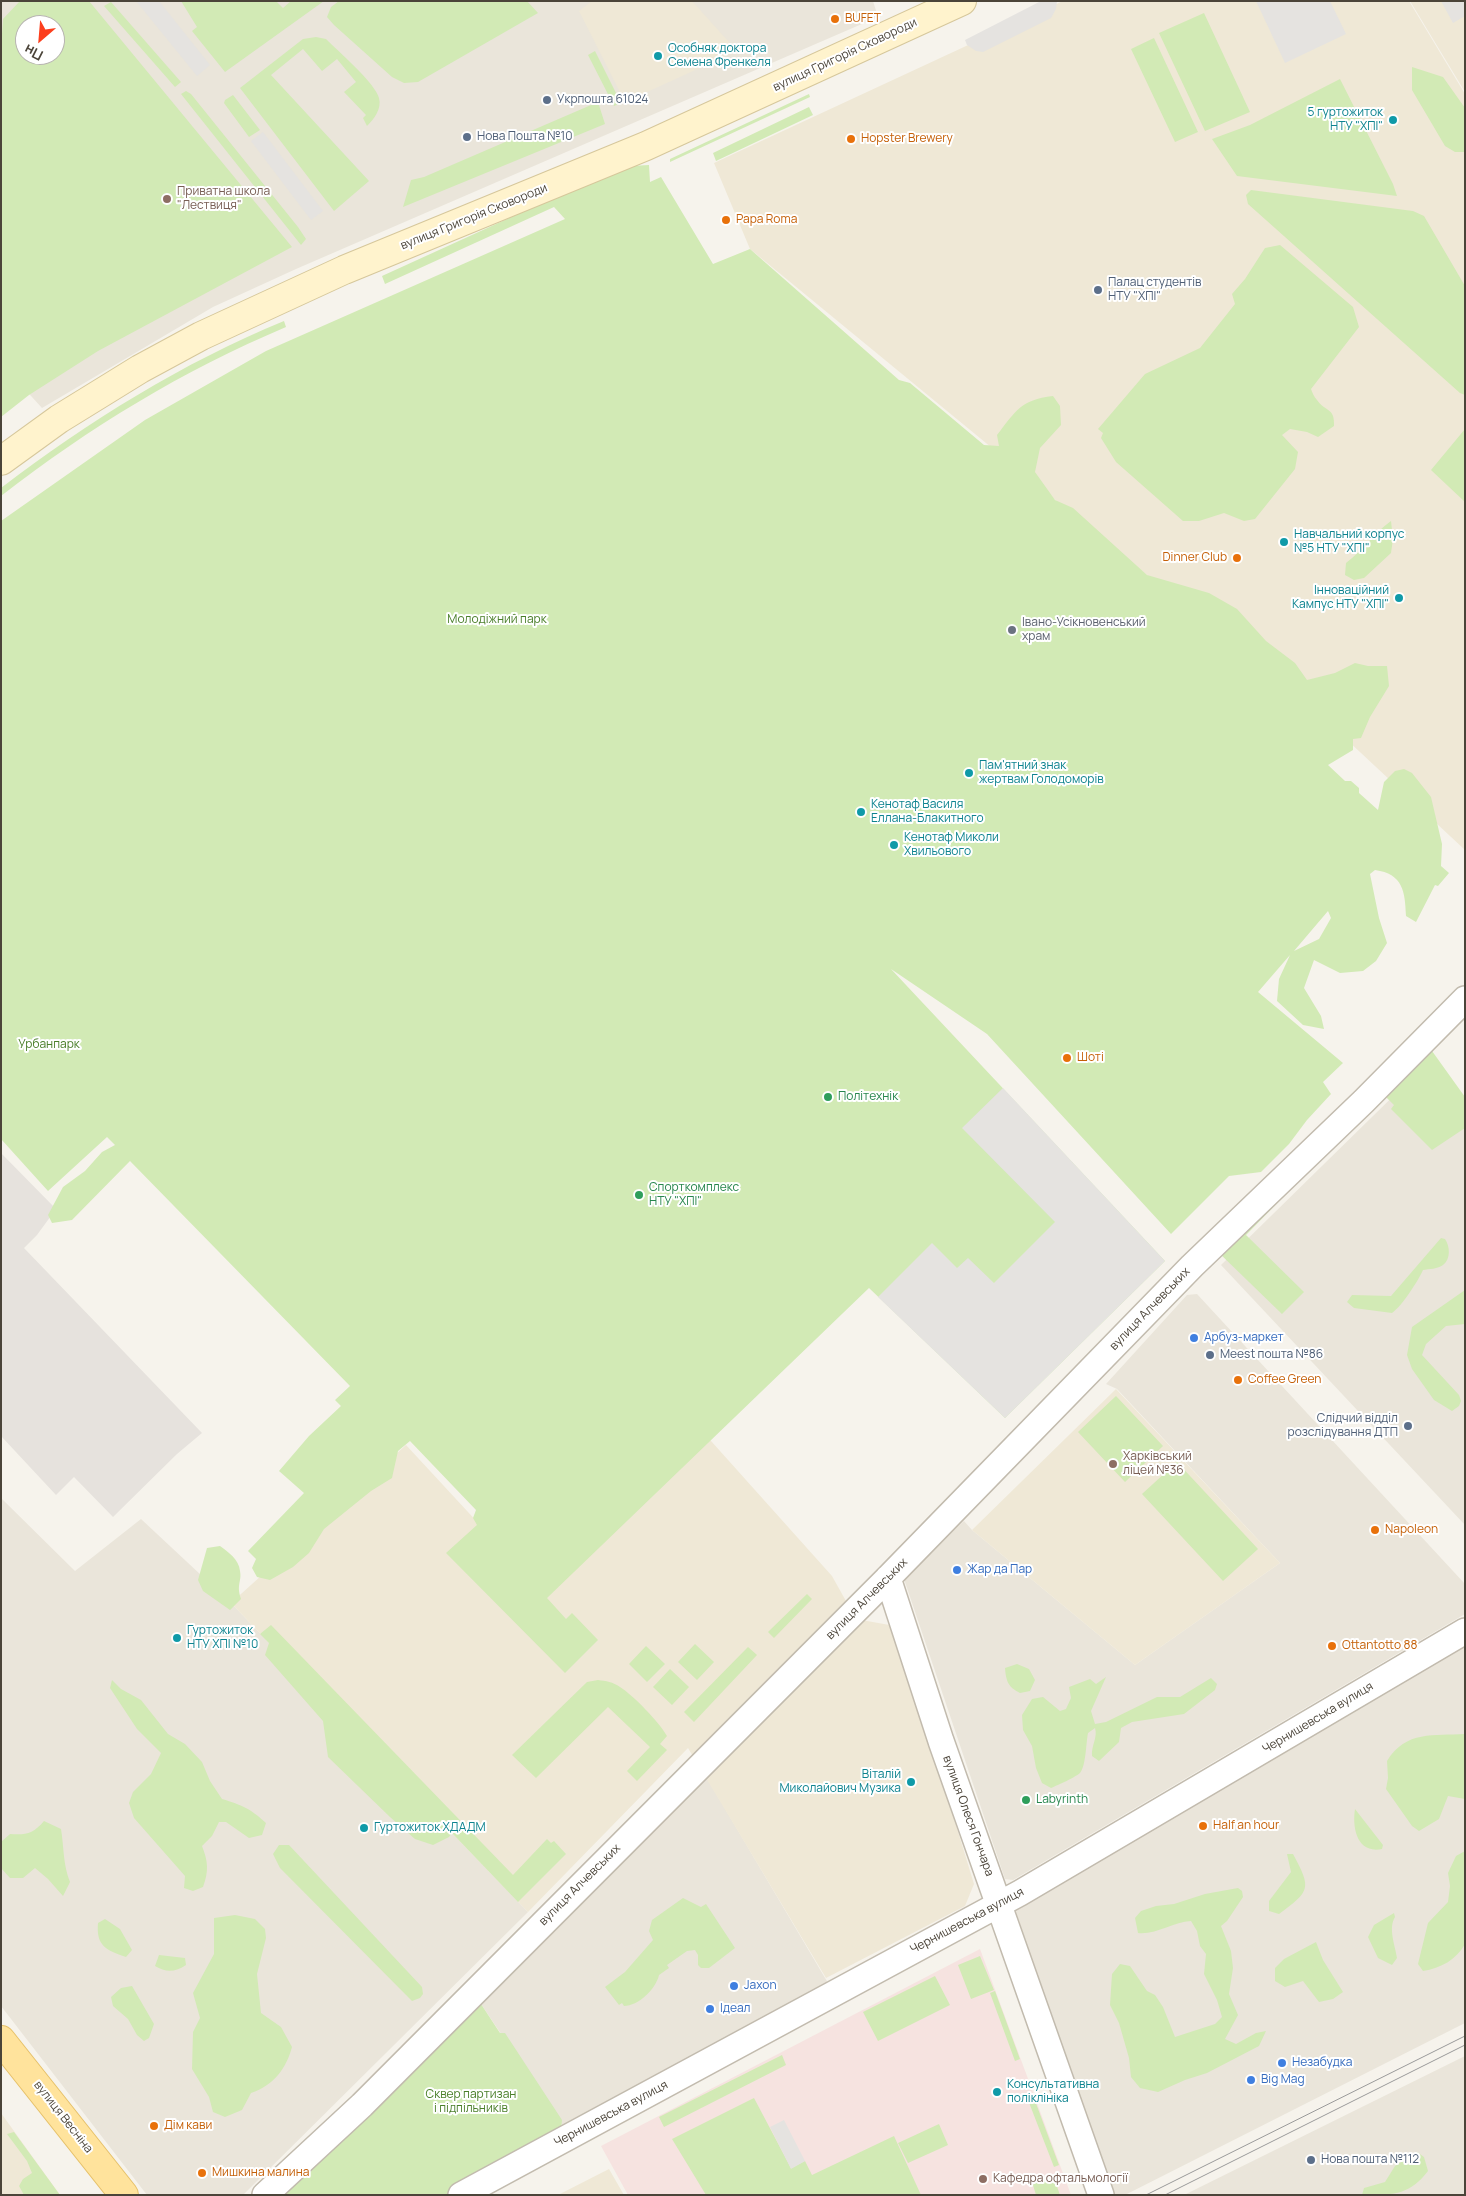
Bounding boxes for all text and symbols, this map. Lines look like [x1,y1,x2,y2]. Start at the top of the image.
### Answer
place label: BUFET [845,12,881,26]
marker: BUFET [829,13,841,25]
north arrow [15,15,65,65]
street label: вулиця Григорія Сковороди [771,15,919,95]
text: Пн [21,40,46,66]
place label: Особняк доктора Семена Френкеля [668,42,771,70]
marker: Особняк доктора Семена Френкеля [652,50,664,62]
place label: Укрпошта 61024 [557,93,648,107]
marker: Укрпошта 61024 [541,94,553,106]
place label: 5 гуртожиток НТУ "ХПІ" [1308,106,1383,134]
marker: 5 гуртожиток НТУ "ХПІ" [1387,114,1399,126]
place label: Нова Пошта №10 [477,130,572,144]
marker: Нова Пошта №10 [461,131,473,143]
place label: Hopster Brewery [861,132,953,146]
marker: Hopster Brewery [845,133,857,145]
street label: вулиця Григорія Сковороди [398,181,550,253]
place label: Приватна школа "Лествиця" [177,185,270,213]
marker: Приватна школа "Лествиця" [161,193,173,205]
place label: Papa Roma [736,213,797,227]
marker: Papa Roma [720,214,732,226]
place label: Палац студентів НТУ "ХПІ" [1108,276,1202,304]
marker: Палац студентів НТУ "ХПІ" [1092,284,1104,296]
place label: Навчальний корпус №5 НТУ "ХПІ" [1294,528,1404,556]
marker: Навчальний корпус №5 НТУ "ХПІ" [1278,536,1290,548]
place label: Dinner Club [1163,551,1227,565]
marker: Dinner Club [1231,552,1243,564]
place label: Інноваційний Кампус НТУ "ХПІ" [1292,584,1389,612]
marker: Інноваційний Кампус НТУ "ХПІ" [1393,592,1405,604]
park label: Молодіжний парк [447,613,547,627]
place label: Івано-Усікновенський храм [1022,616,1146,644]
marker: Івано-Усікновенський храм [1006,624,1018,636]
place label: Пам'ятний знак жертвам Голодоморів [979,759,1104,787]
marker: Пам'ятний знак жертвам Голодоморів [963,767,975,779]
place label: Кенотаф Василя Еллана-Блакитного [871,798,984,826]
marker: Кенотаф Василя Еллана-Блакитного [855,806,867,818]
place label: Кенотаф Миколи Хвильового [904,831,999,859]
marker: Кенотаф Миколи Хвильового [888,839,900,851]
park label: Урбанпарк [18,1038,80,1052]
place label: Шоті [1077,1051,1104,1065]
marker: Шоті [1061,1052,1073,1064]
place label: Політехнік [838,1090,898,1104]
marker: Політехнік [822,1091,834,1103]
place label: Спорткомплекс НТУ "ХПІ" [649,1181,739,1209]
marker: Спорткомплекс НТУ "ХПІ" [633,1189,645,1201]
street label: вулиця Алчевських [1107,1265,1193,1353]
place label: Арбуз-маркет [1204,1331,1284,1345]
marker: Арбуз-маркет [1188,1332,1200,1344]
place label: Meest пошта №86 [1220,1348,1323,1362]
marker: Meest пошта №86 [1204,1349,1216,1361]
place label: Coffee Green [1248,1373,1321,1387]
marker: Coffee Green [1232,1374,1244,1386]
place label: Слідчий відділ розслідування ДТП [1288,1412,1398,1440]
marker: Слідчий відділ розслідування ДТП [1402,1420,1414,1432]
place label: Харківський ліцей №36 [1123,1450,1192,1478]
marker: Харківський ліцей №36 [1107,1458,1119,1470]
place label: Napoleon [1385,1523,1438,1537]
marker: Napoleon [1369,1524,1381,1536]
street label: вулиця Алчевських [823,1555,911,1643]
place label: Жар да Пар [967,1563,1032,1577]
marker: Жар да Пар [951,1564,963,1576]
place label: Гуртожиток НТУ ХПІ №10 [187,1624,258,1652]
marker: Гуртожиток НТУ ХПІ №10 [171,1632,183,1644]
place label: Ottantotto 88 [1342,1639,1417,1653]
marker: Ottantotto 88 [1326,1640,1338,1652]
street label: Чернишевська вулиця [1260,1679,1376,1757]
street label: вулиця Олеся Гончара [939,1754,997,1878]
place label: Віталій Миколайович Музика [780,1768,901,1796]
marker: Віталій Миколайович Музика [905,1776,917,1788]
place label: Labyrinth [1036,1793,1088,1807]
marker: Labyrinth [1020,1794,1032,1806]
place label: Half an hour [1213,1819,1279,1833]
marker: Half an hour [1197,1820,1209,1832]
place label: Гуртожиток ХДАДМ [374,1821,486,1835]
marker: Гуртожиток ХДАДМ [358,1822,370,1834]
street label: вулиця Алчевських [536,1841,624,1929]
street label: Чернишевська вулиця [908,1885,1026,1957]
place label: Jaxon [744,1979,777,1993]
marker: Jaxon [728,1980,740,1992]
place label: Ідеал [720,2002,750,2016]
marker: Ідеал [704,2003,716,2015]
place label: Незабудка [1292,2056,1352,2070]
marker: Незабудка [1276,2057,1288,2069]
place label: Big Mag [1261,2073,1305,2087]
marker: Big Mag [1245,2074,1257,2086]
street label: вулиця Весніна [30,2078,96,2156]
street label: Чернишевська вулиця [552,2078,670,2150]
place label: Консультативна поліклініка [1007,2078,1099,2106]
marker: Консультативна поліклініка [991,2086,1003,2098]
park label: Сквер партизан і підпільників [426,2088,516,2116]
place label: Дім кави [164,2119,212,2133]
marker: Дім кави [148,2120,160,2132]
place label: Нова пошта №112 [1321,2153,1419,2167]
marker: Нова пошта №112 [1305,2154,1317,2166]
place label: Мишкина малина [212,2166,309,2180]
marker: Мишкина малина [196,2167,208,2179]
place label: Кафедра офтальмології [993,2172,1128,2186]
marker: Кафедра офтальмології [977,2173,989,2185]

